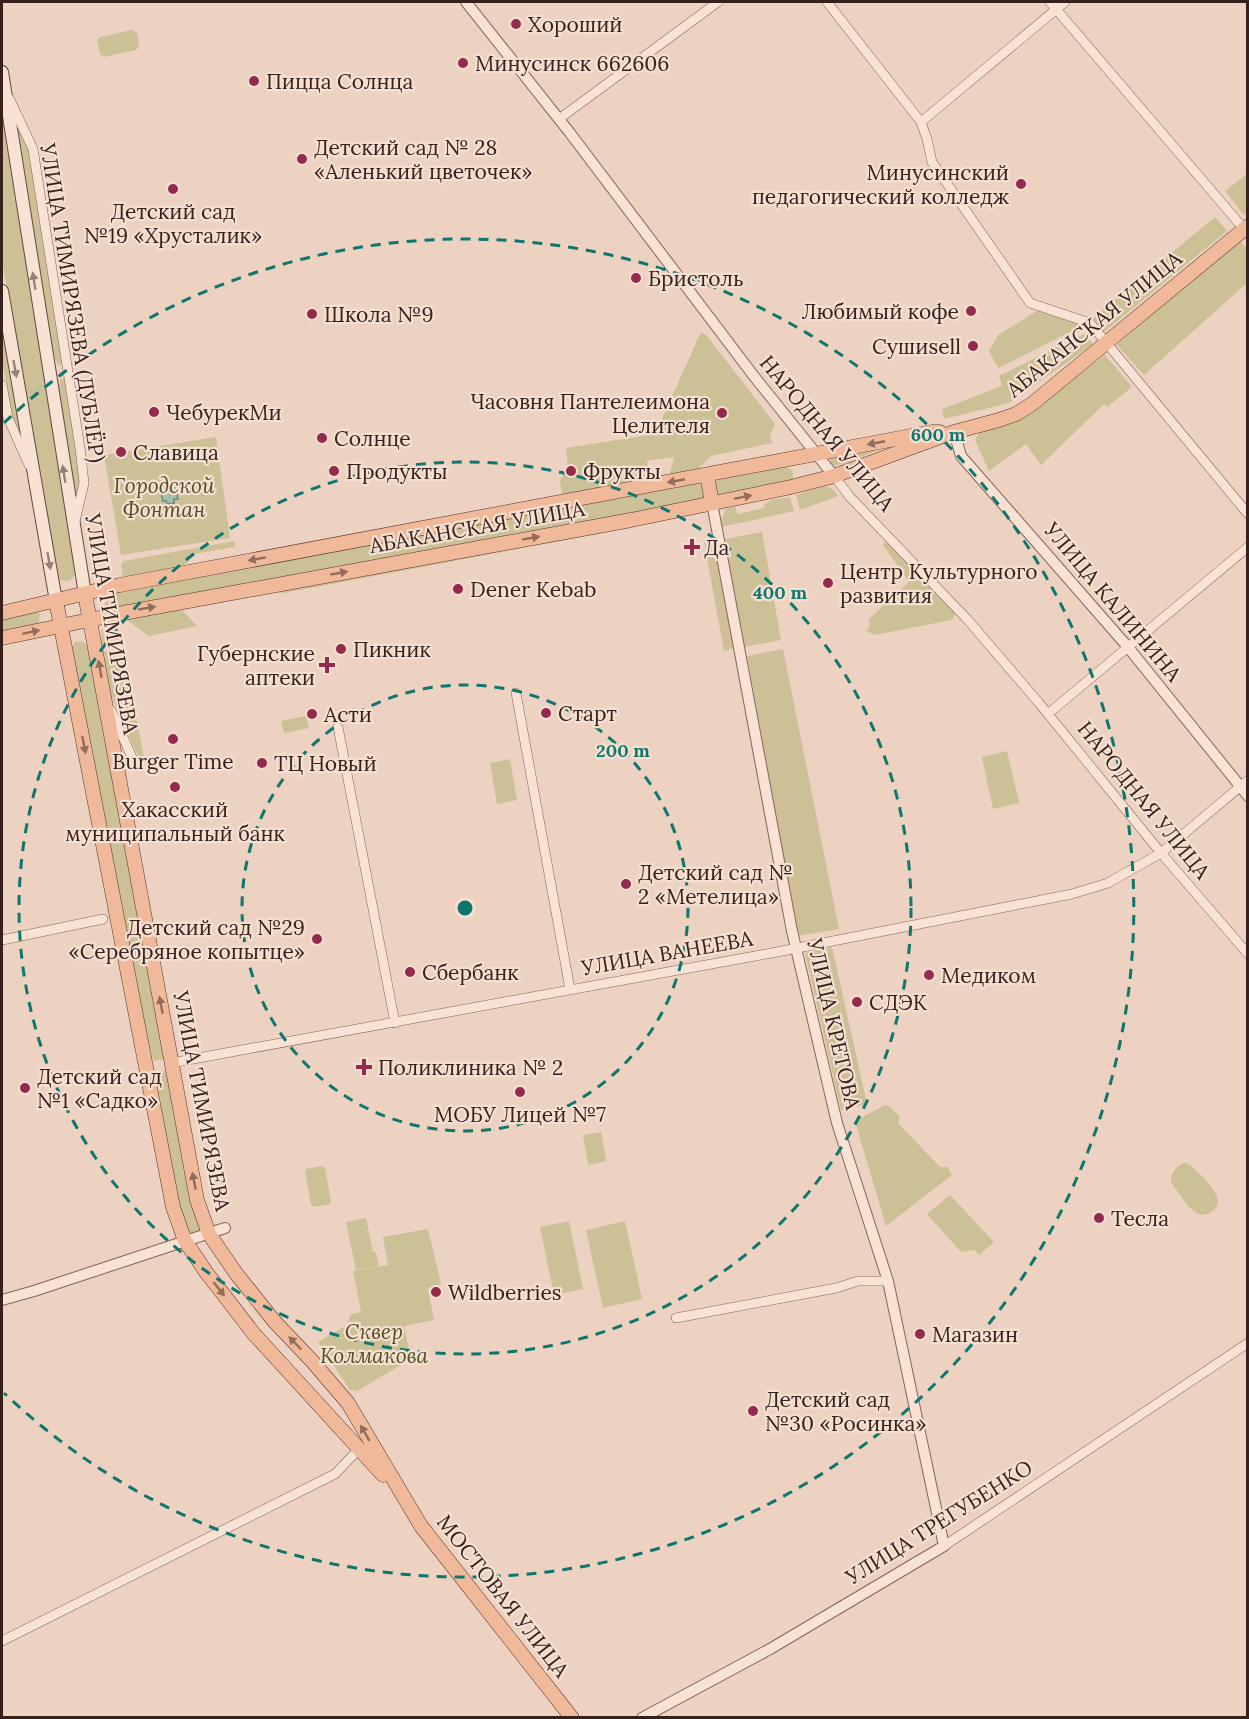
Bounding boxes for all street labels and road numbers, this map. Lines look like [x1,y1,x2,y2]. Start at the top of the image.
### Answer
street label: УЛИЦА ТИМИРЯЗЕВА (ДУБЛЁР) [34,141,112,464]
street label: АБАКАНСКАЯ УЛИЦА [1000,244,1188,404]
street label: НАРОДНАЯ УЛИЦА [754,349,901,517]
street label: АБАКАНСКАЯ УЛИЦА [366,495,587,559]
street label: УЛИЦА ТИМИРЯЗЕВА [79,511,145,737]
street label: УЛИЦА КАЛИНИНА [1038,516,1188,688]
street label: НАРОДНАЯ УЛИЦА [1072,715,1217,885]
street label: УЛИЦА ВАНЕЕВА [578,924,756,982]
street label: УЛИЦА КРЕТОВА [801,935,867,1113]
street label: УЛИЦА ТИМИРЯЗЕВА [167,988,237,1214]
street label: УЛИЦА ТРЕГУБЕНКО [840,1454,1037,1591]
street label: МОСТОВАЯ УЛИЦА [431,1509,576,1684]

